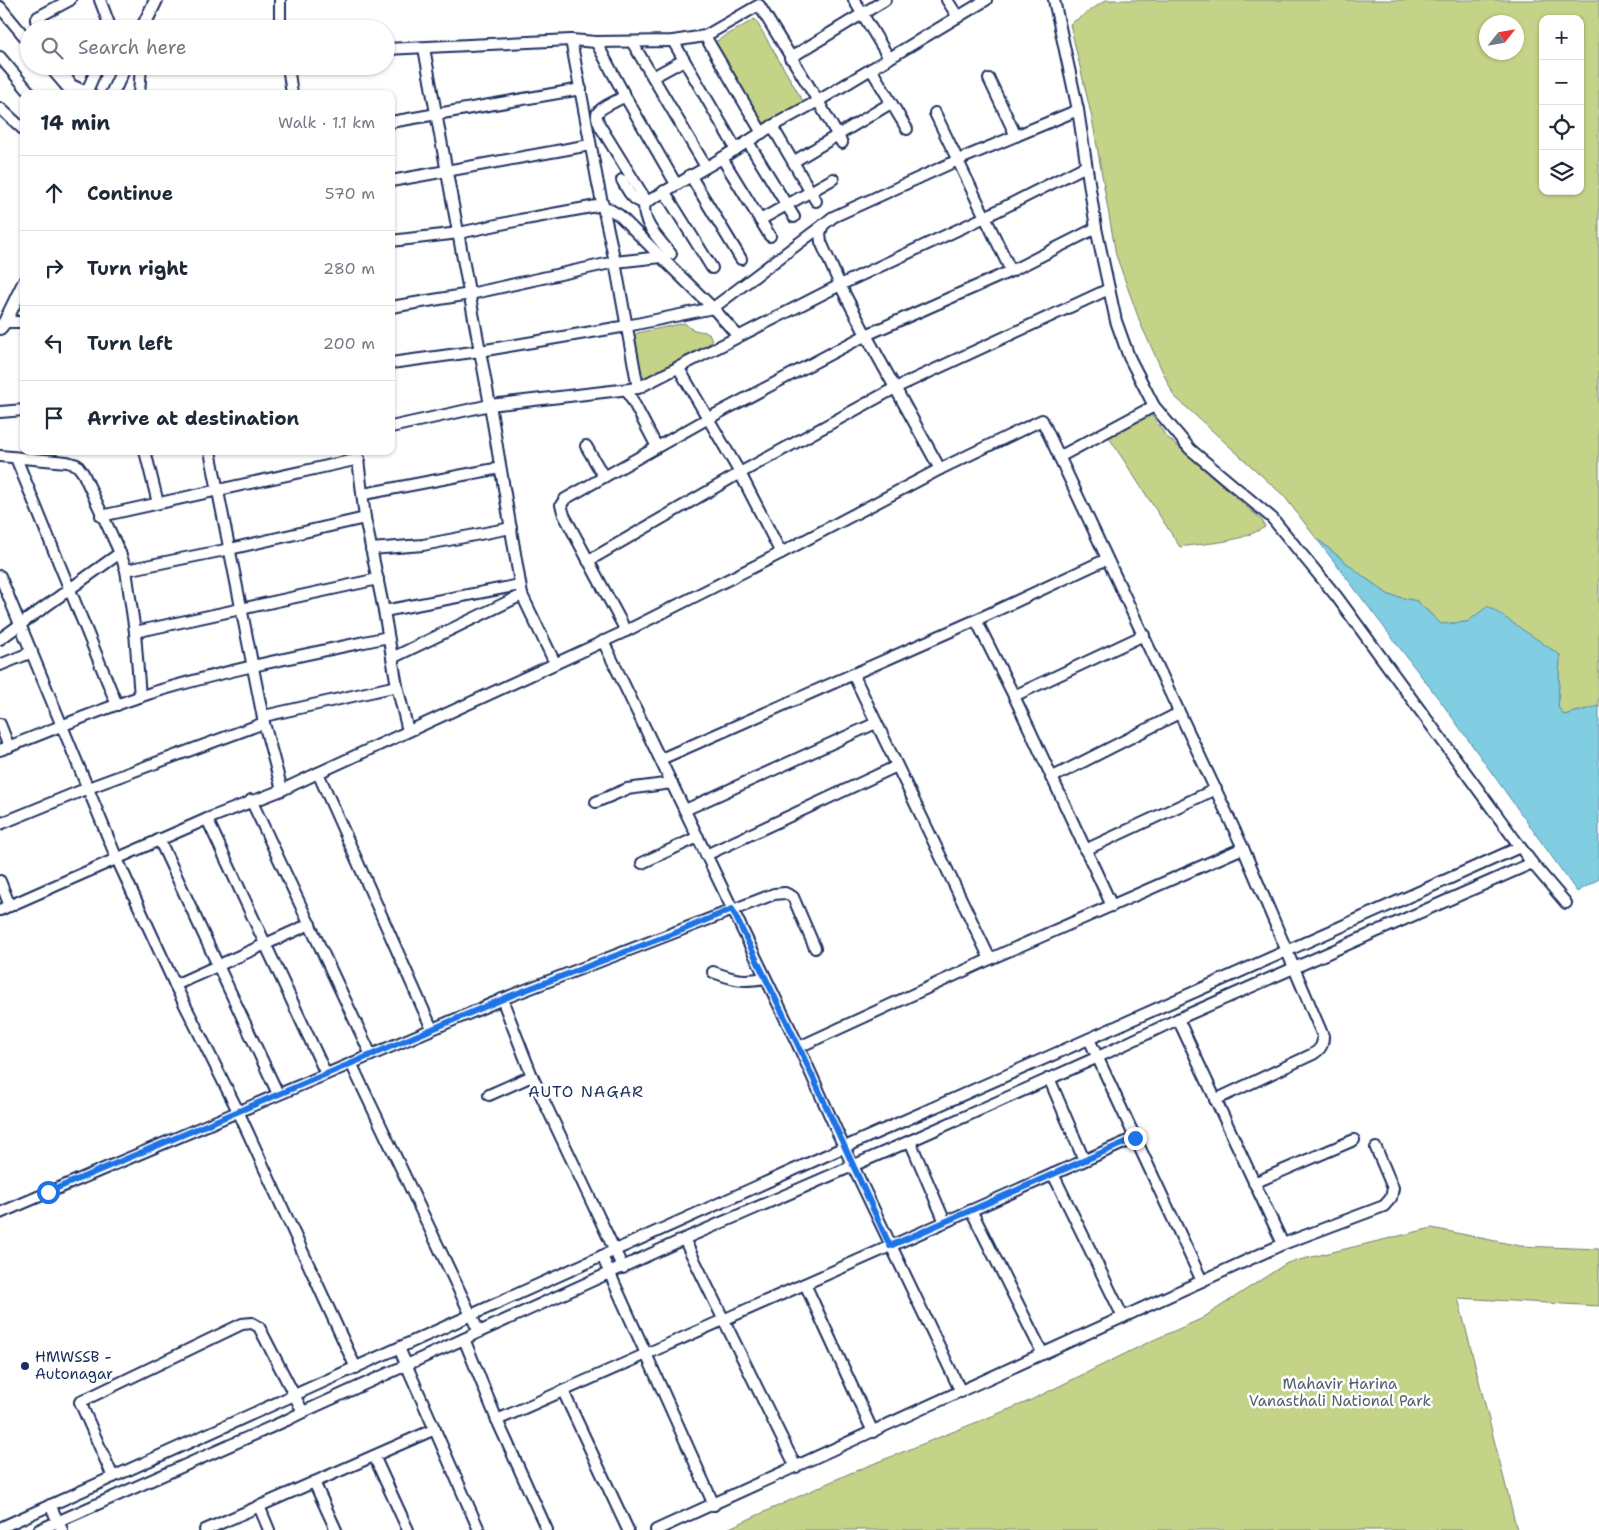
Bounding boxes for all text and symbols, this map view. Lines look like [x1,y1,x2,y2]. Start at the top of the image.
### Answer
north arrow [1479,15,1524,60]
map controls [1539,15,1584,195]
button: + [1539,15,1584,60]
search box [20,20,395,75]
icon: search [38,34,66,62]
text: Search here [78,35,187,60]
button: − [1539,60,1584,105]
button: locate [1539,105,1584,150]
text: 14 min [40,109,110,137]
text: Walk · 1.1 km [278,112,375,133]
button: layers [1539,150,1584,195]
icon: ahead [40,179,68,207]
text: Continue [87,181,173,206]
text: 570 m [325,183,375,204]
icon: right [40,254,68,282]
text: Turn right [87,256,188,281]
text: 280 m [323,258,375,279]
icon: left [40,329,68,357]
text: Turn left [87,331,173,356]
text: 200 m [323,333,375,354]
icon: arrive [40,404,68,432]
text: Arrive at destination [87,406,299,431]
district label: AUTO NAGAR [528,1081,644,1102]
route end [1124,1127,1147,1150]
route start [37,1181,60,1204]
place label: HMWSSB - Autonagar [35,1347,113,1384]
marker: HMWSSB - Autonagar [19,1360,31,1372]
park label: Mahavir Harina Vanasthali National Park [1249,1374,1431,1411]

